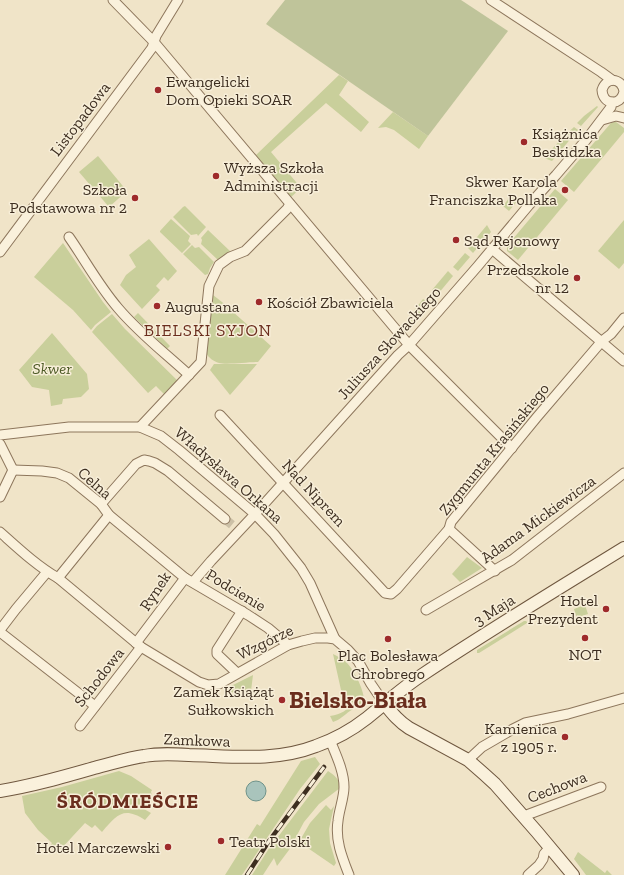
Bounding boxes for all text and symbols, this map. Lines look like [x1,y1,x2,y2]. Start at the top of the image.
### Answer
place label: Ewangelicki Dom Opieki SOAR [166,72,292,109]
street label: Listopadowa [46,78,114,160]
marker: Ewangelicki Dom Opieki SOAR [153,85,163,95]
place label: Książnica Beskidzka [532,124,602,161]
marker: Książnica Beskidzka [519,137,529,147]
place label: Wyższa Szkoła Administracji [224,158,324,195]
marker: Wyższa Szkoła Administracji [211,171,221,181]
place label: Skwer Karola Franciszka Pollaka [429,172,557,209]
place label: Szkoła Podstawowa nr 2 [10,180,127,217]
marker: Skwer Karola Franciszka Pollaka [560,185,570,195]
marker: Szkoła Podstawowa nr 2 [130,193,140,203]
place label: Sąd Rejonowy [464,231,561,250]
marker: Sąd Rejonowy [451,235,461,245]
place label: Przedszkole nr 12 [487,260,569,297]
marker: Przedszkole nr 12 [572,273,582,283]
street label: Juliusza Słowackiego [333,283,445,403]
place label: Kościół Zbawiciela [267,293,394,312]
place label: Augustana [165,297,240,316]
marker: Kościół Zbawiciela [254,297,264,307]
marker: Augustana [152,301,162,311]
district label: BIELSKI SYJON [144,320,272,340]
park label: Skwer [32,359,72,378]
street label: Zygmunta Krasińskiego [435,379,553,519]
street label: Władysława Orkana [171,423,287,527]
street label: Nad Niprem [278,456,350,530]
street label: Celna [74,463,116,503]
street label: Adama Mickiewicza [477,471,599,567]
street label: Podcienie [203,565,269,615]
street label: Rynek [135,567,175,614]
street label: 3 Maja [470,590,518,630]
place label: Hotel Prezydent [528,591,598,628]
marker: Hotel Prezydent [601,604,611,614]
street label: Wzgórze [234,620,296,664]
marker: NOT [580,633,590,643]
marker: Plac Bolesława Chrobrego [383,634,393,644]
street label: Schodowa [70,643,128,710]
place label: NOT [568,645,602,664]
place label: Plac Bolesława Chrobrego [338,646,439,683]
place label: Zamek Książąt Sułkowskich [173,682,274,719]
district label: Bielsko-Biała [289,685,427,714]
marker: Zamek Książąt Sułkowskich [277,695,287,705]
place label: Kamienica z 1905 r. [484,719,557,756]
street label: Zamkowa [163,729,231,751]
marker: Kamienica z 1905 r. [560,732,570,742]
street label: Cechowa [525,767,590,807]
district label: ŚRÓDMIEŚCIE [57,789,199,813]
place label: Teatr Polski [229,832,311,851]
marker: Teatr Polski [216,836,226,846]
place label: Hotel Marczewski [36,838,161,857]
marker: Hotel Marczewski [163,842,173,852]

